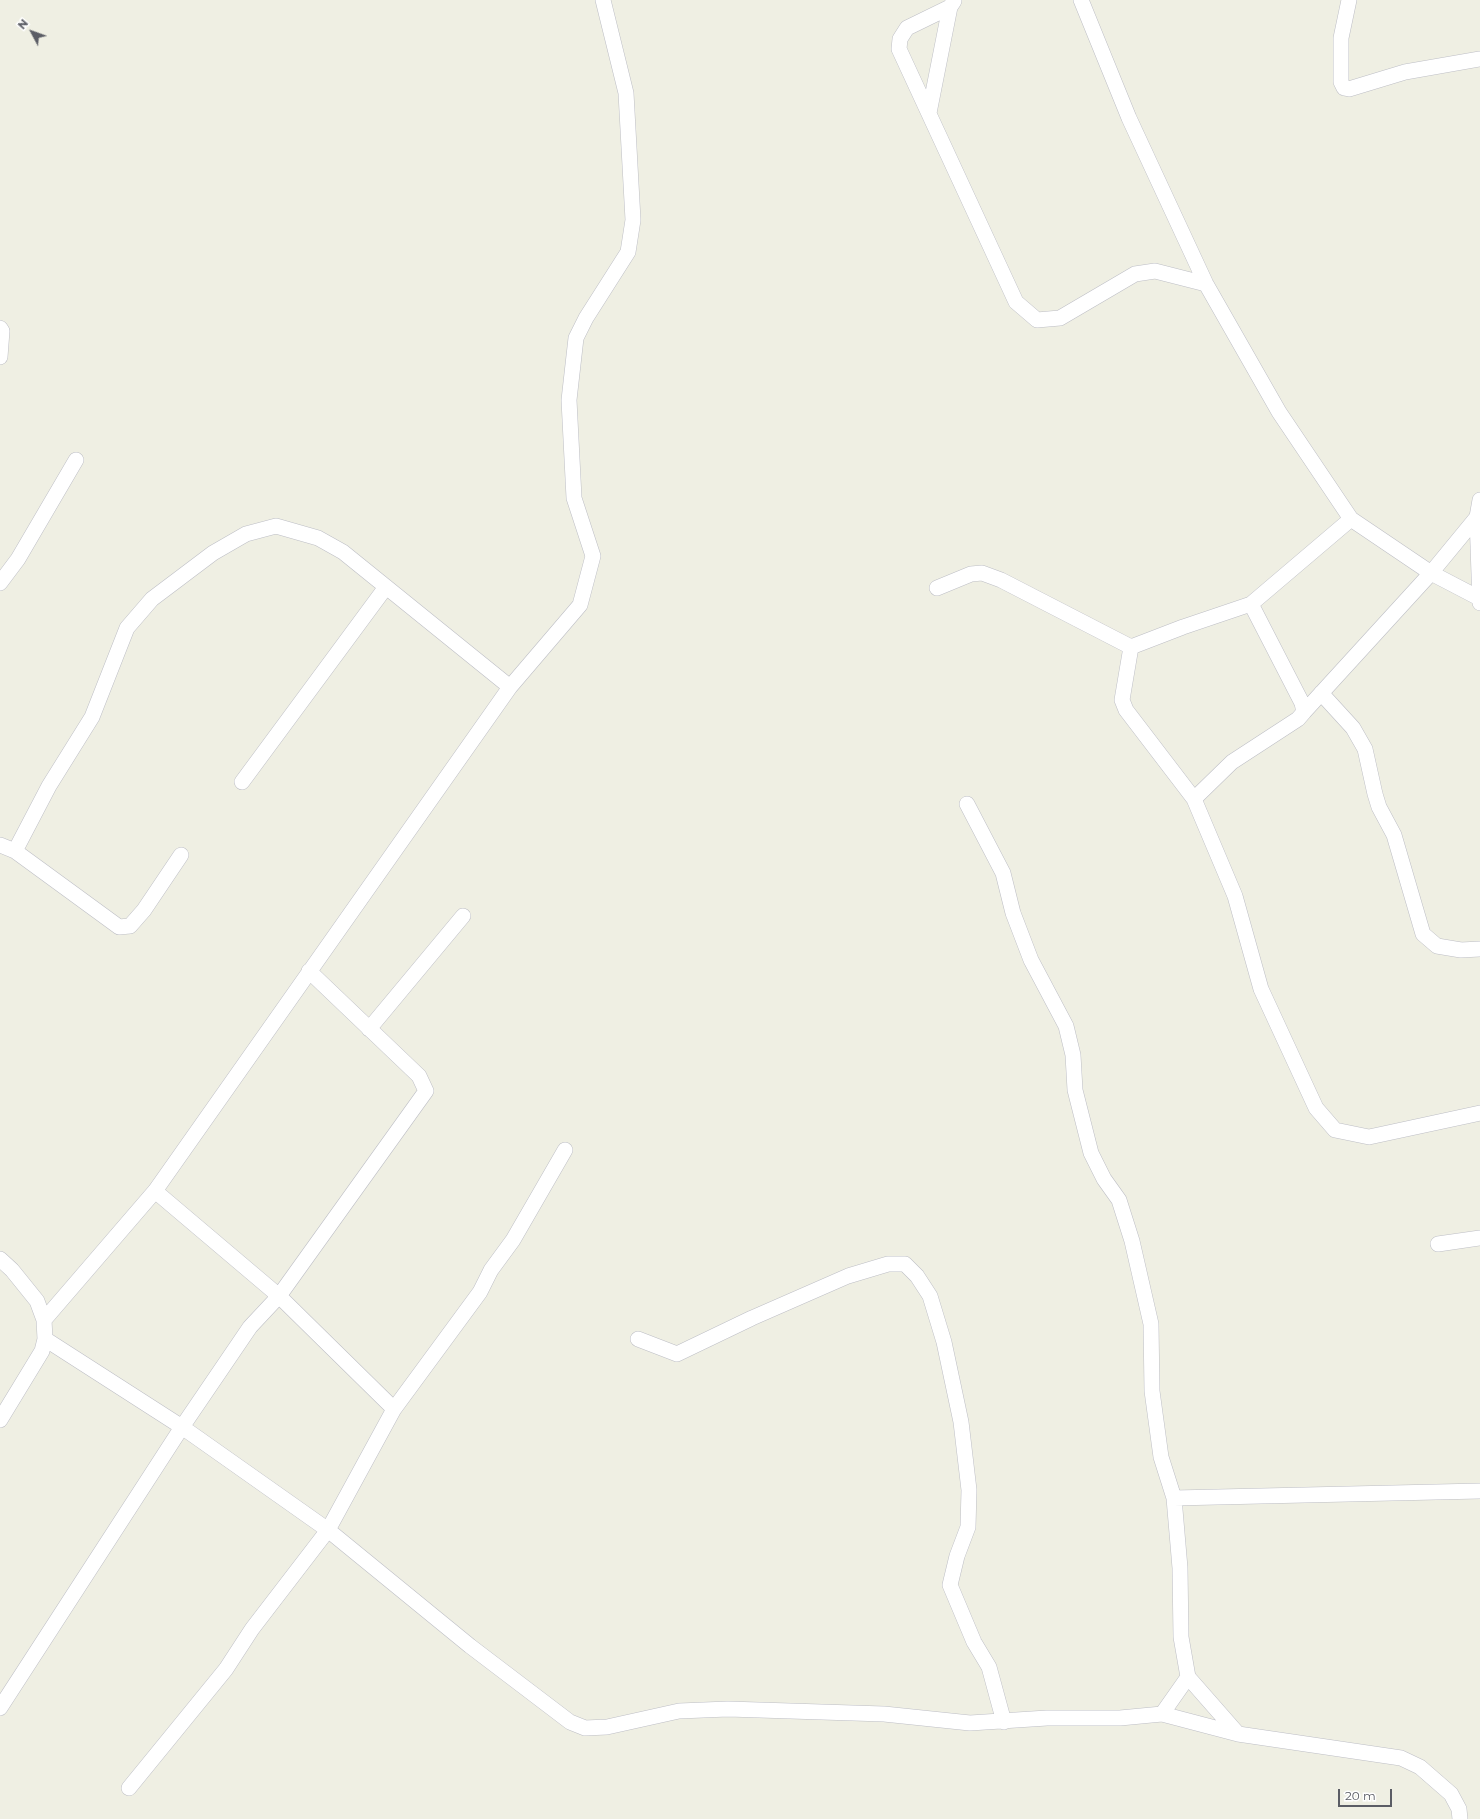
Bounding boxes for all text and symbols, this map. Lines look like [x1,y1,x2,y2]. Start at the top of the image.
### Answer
north arrow [12,12,52,52]
text: N [15,16,31,32]
scale bar [1340,1781,1394,1807]
text: 20 m [1345,1788,1376,1803]

